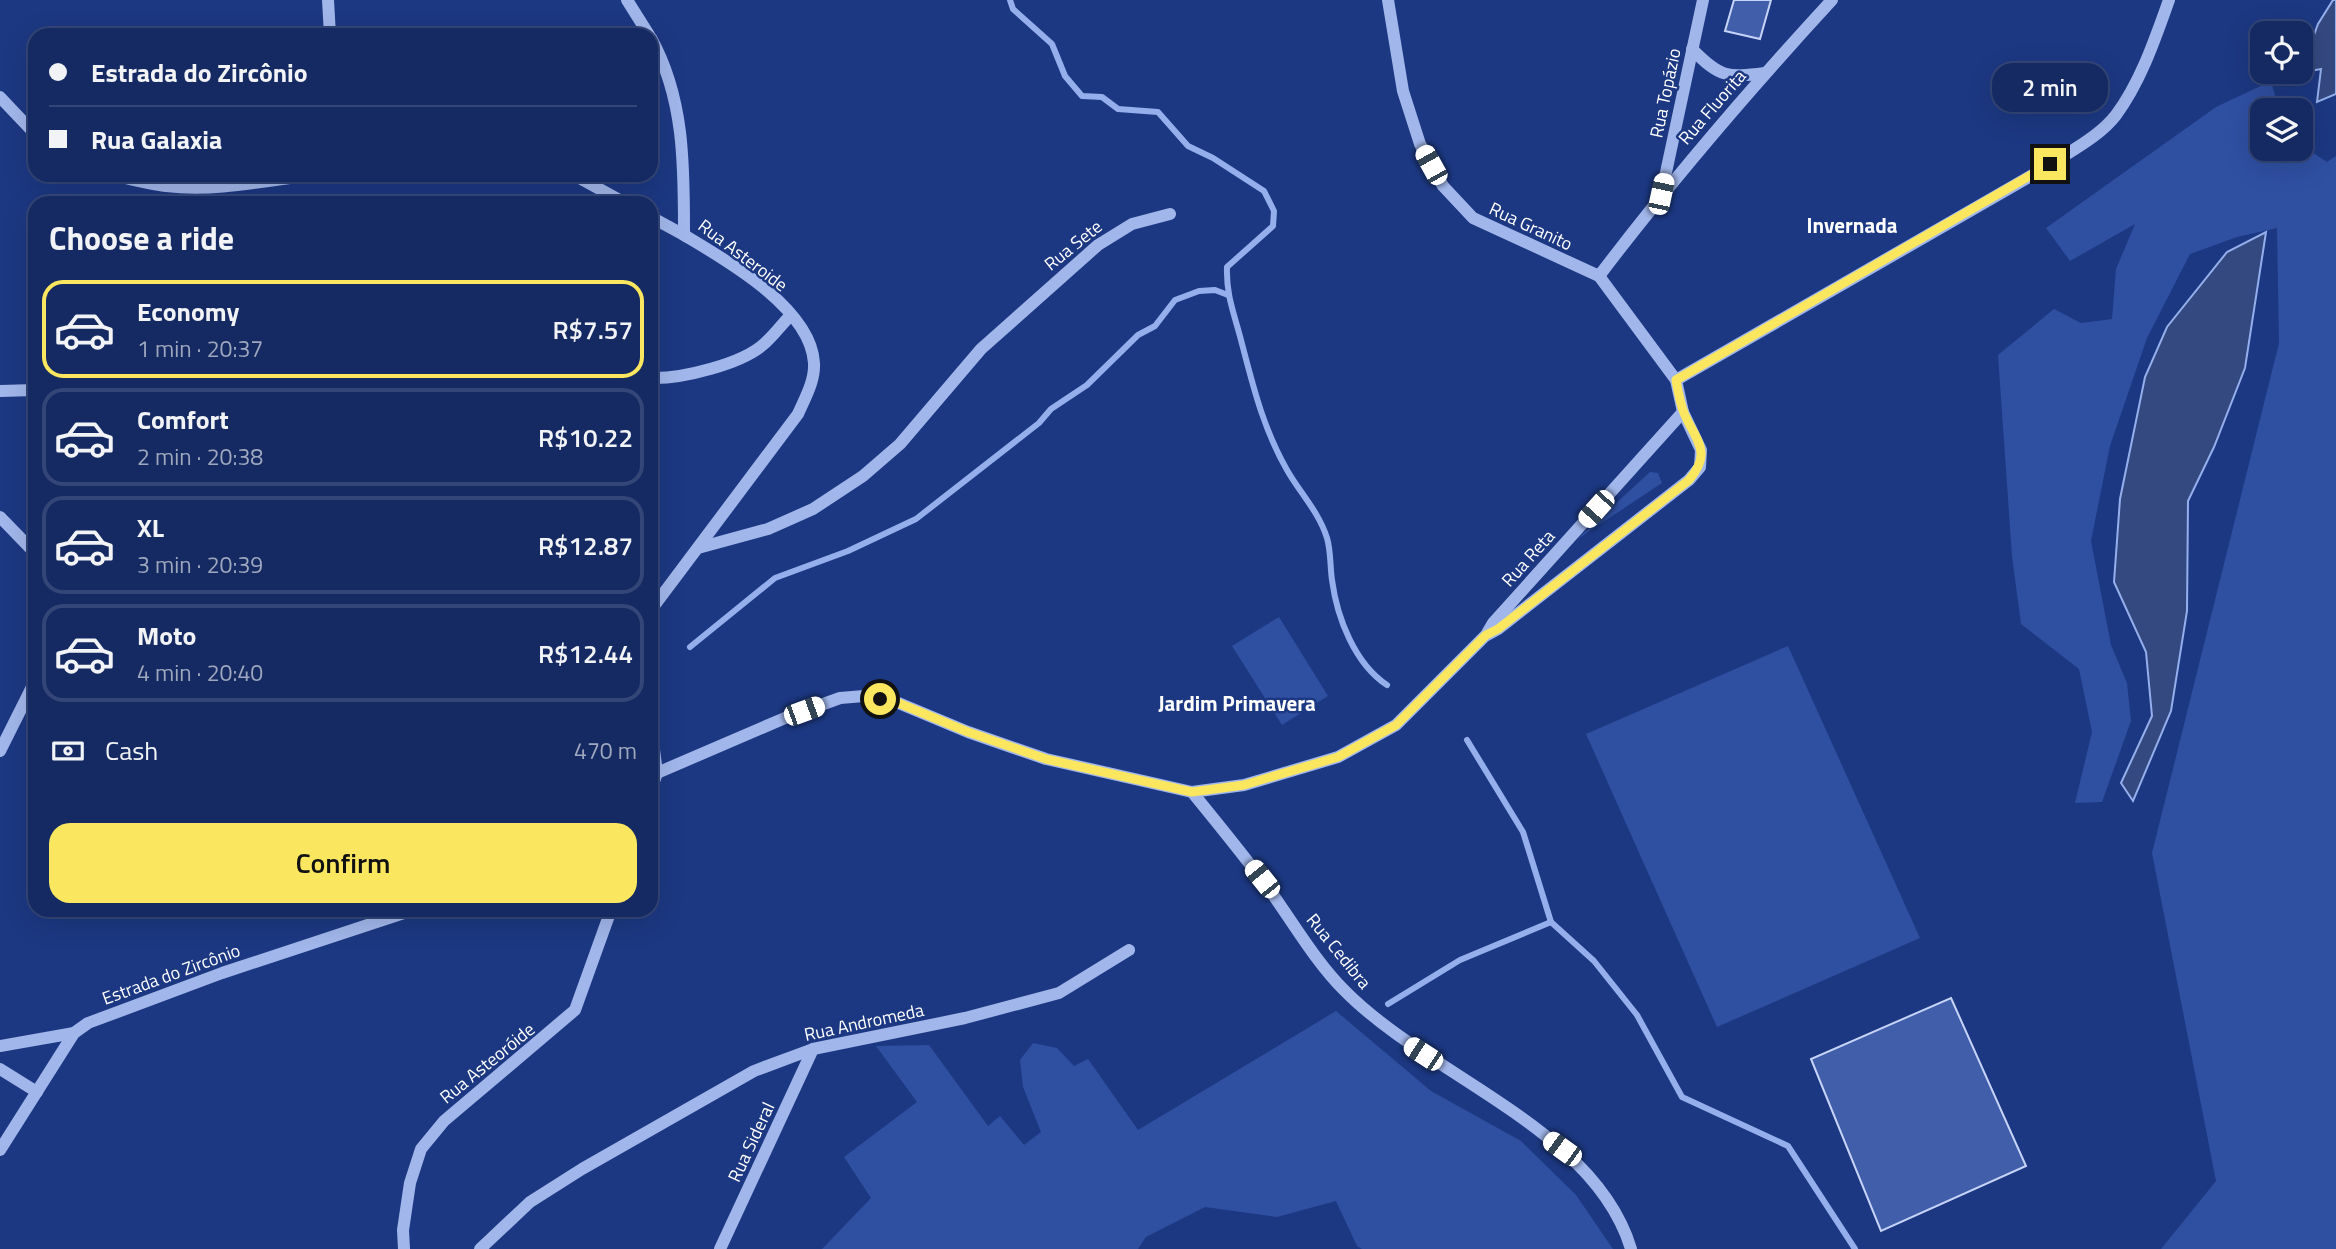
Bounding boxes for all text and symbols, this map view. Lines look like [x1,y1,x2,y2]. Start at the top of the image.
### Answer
map controls [2250,21,2313,161]
button: locate [2250,21,2313,84]
street label: Rua Topázio [1642,46,1688,140]
text: Estrada do Zircônio [91,53,308,92]
callout: 2 min [1992,62,2108,111]
street label: Rua Fluorita [1672,64,1752,150]
text: 2 min [2022,70,2078,105]
button: layers [2250,98,2313,161]
text: Rua Galaxia [91,120,222,159]
car [1412,142,1451,188]
route end [2034,148,2066,180]
car [1647,171,1676,217]
street label: Rua Granito [1485,195,1577,257]
district label: Invernada [1807,209,1898,241]
street label: Rua Asteroide [692,212,794,298]
street label: Rua Sete [1038,213,1108,277]
text: Choose a ride [49,214,234,262]
text: Economy [137,292,239,331]
icon: car [53,298,116,361]
text: R$7.57 [552,310,633,349]
text: 1 min · 20:37 [137,331,263,366]
text: Comfort [137,400,229,439]
icon: car [53,406,116,469]
text: R$10.22 [538,418,633,457]
text: 2 min · 20:38 [137,439,263,474]
car [1575,486,1618,532]
text: XL [137,508,164,547]
icon: car [53,514,116,577]
street label: Rua Reta [1495,523,1561,593]
text: R$12.87 [538,526,633,565]
text: 3 min · 20:39 [137,547,263,582]
text: Moto [137,616,196,655]
icon: car [53,622,116,685]
text: R$12.44 [538,634,633,673]
text: 4 min · 20:40 [137,655,263,690]
route start [864,683,896,715]
district label: Jardim Primavera [1158,687,1316,719]
car [781,694,828,728]
text: Cash [105,731,158,770]
icon: cash [49,732,87,770]
text: 470 m [574,733,637,768]
button: Confirm [49,823,637,903]
car [1241,856,1284,902]
street label: Rua Cedibra [1300,907,1378,995]
street label: Estrada do Zircônio [98,936,244,1012]
street label: Rua Andromeda [802,996,926,1048]
street label: Rua Asteoróide [434,1016,540,1110]
car [1400,1034,1447,1074]
street label: Rua Sideral [721,1098,781,1186]
car [1539,1128,1586,1170]

